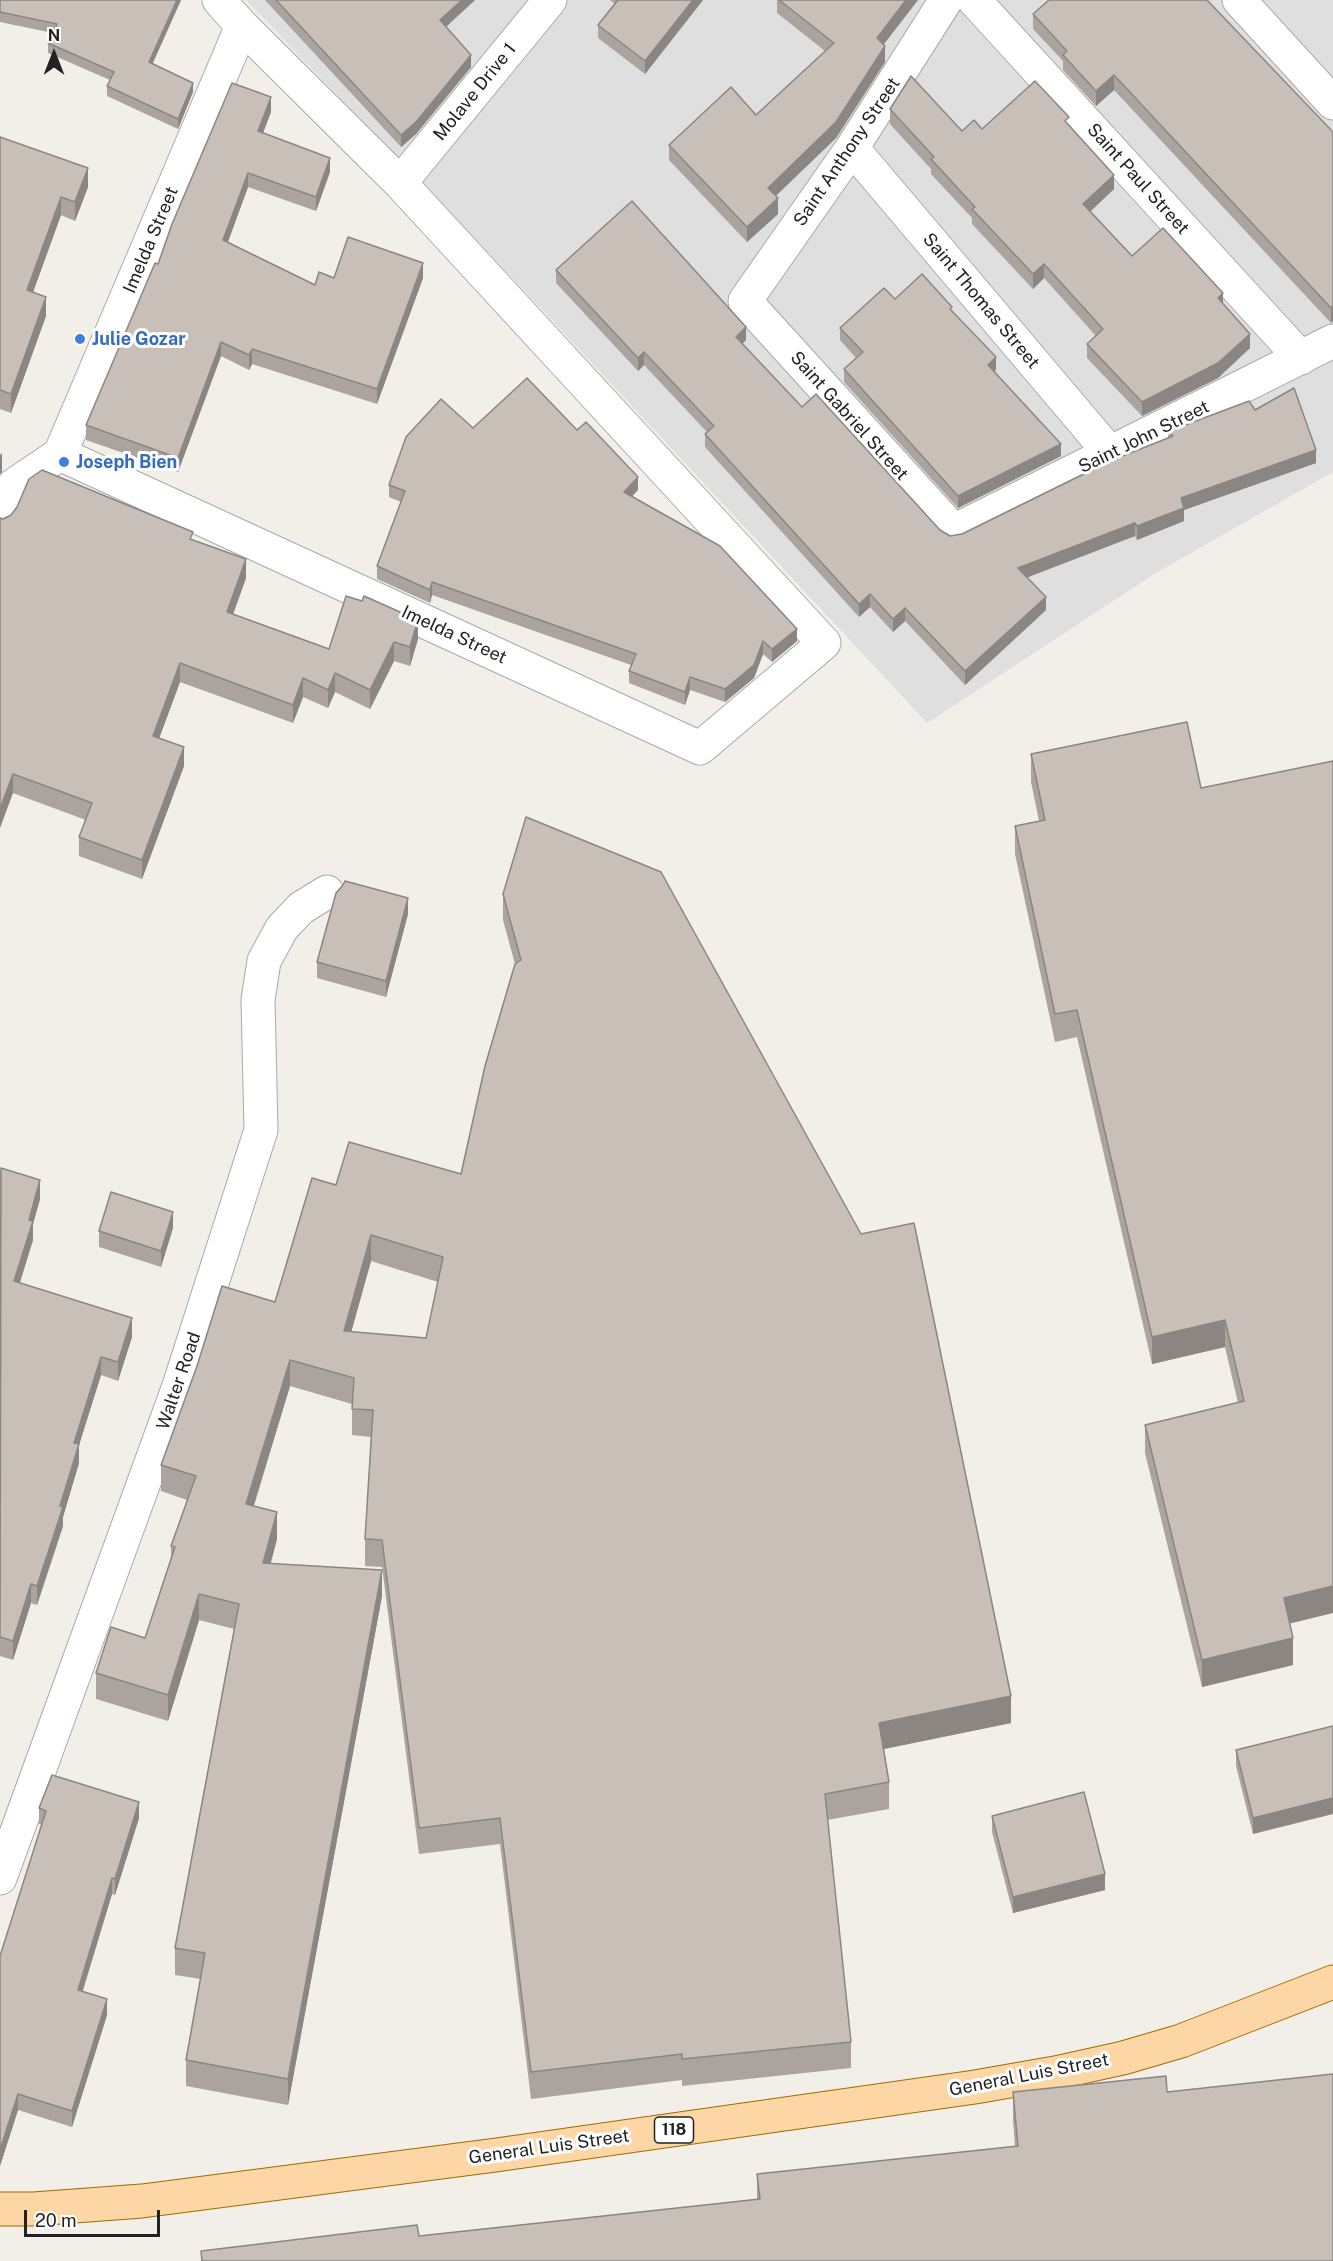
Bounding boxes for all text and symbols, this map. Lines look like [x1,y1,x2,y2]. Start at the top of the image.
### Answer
north arrow [24,24,84,84]
text: N [48,26,60,45]
street label: Molave Drive 1 [429,39,521,145]
street label: Saint Anthony Street [789,73,905,231]
street label: Saint Paul Street [1082,119,1194,239]
street label: Imelda Street [119,184,183,296]
street label: Saint Thomas Street [918,229,1044,373]
place label: Julie Gozar [92,328,186,350]
marker: Julie Gozar [73,332,87,346]
street label: Saint Gabriel Street [785,347,913,485]
street label: Saint John Street [1075,396,1213,478]
place label: Joseph Bien [76,451,177,473]
marker: Joseph Bien [57,455,71,469]
street label: Imelda Street [398,601,510,669]
street label: Walter Road [152,1329,206,1433]
street label: General Luis Street [947,2049,1111,2101]
road number: 118 [654,2117,694,2143]
street label: General Luis Street [467,2125,631,2169]
scale bar [27,2198,164,2236]
text: 20 m [35,2210,77,2231]

